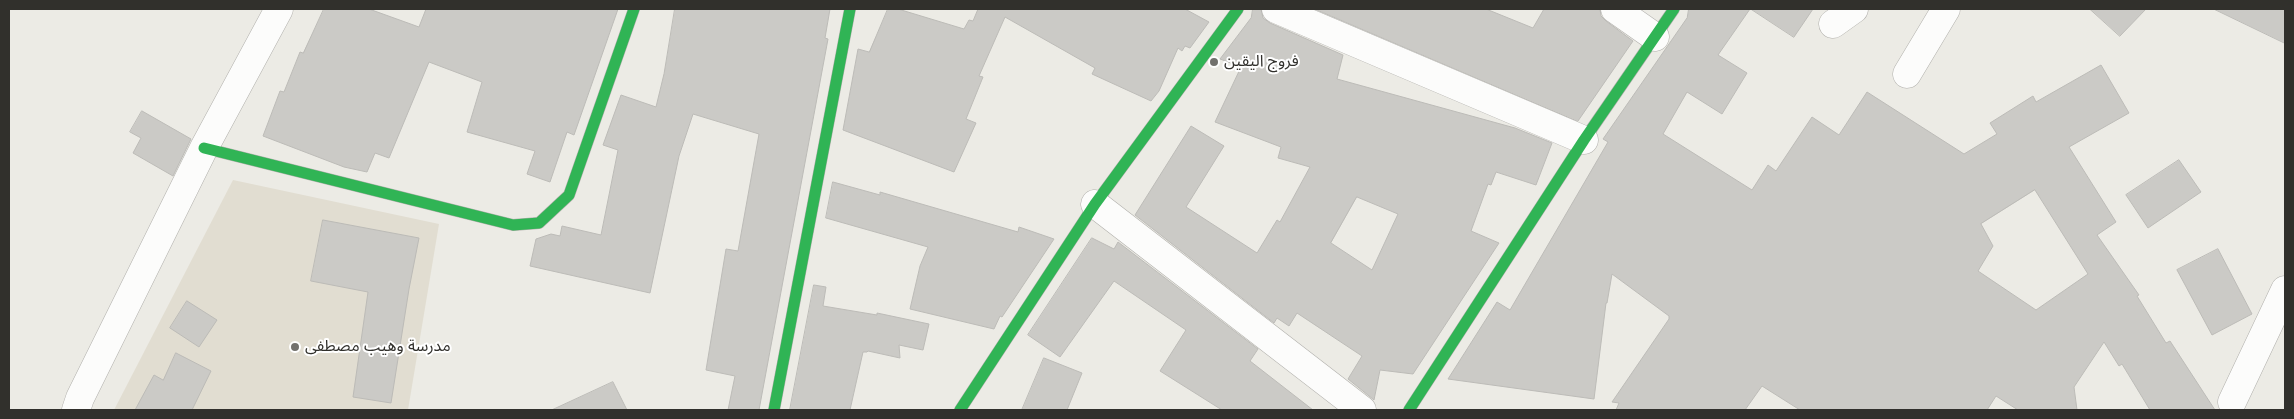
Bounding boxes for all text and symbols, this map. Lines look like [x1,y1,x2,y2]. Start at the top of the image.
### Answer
place label: فروج اليقين [1224,52,1299,72]
marker: فروج اليقين [1208,56,1220,68]
place label: مدرسة وهيب مصطفى [305,337,451,357]
marker: مدرسة وهيب مصطفى [289,341,301,353]

